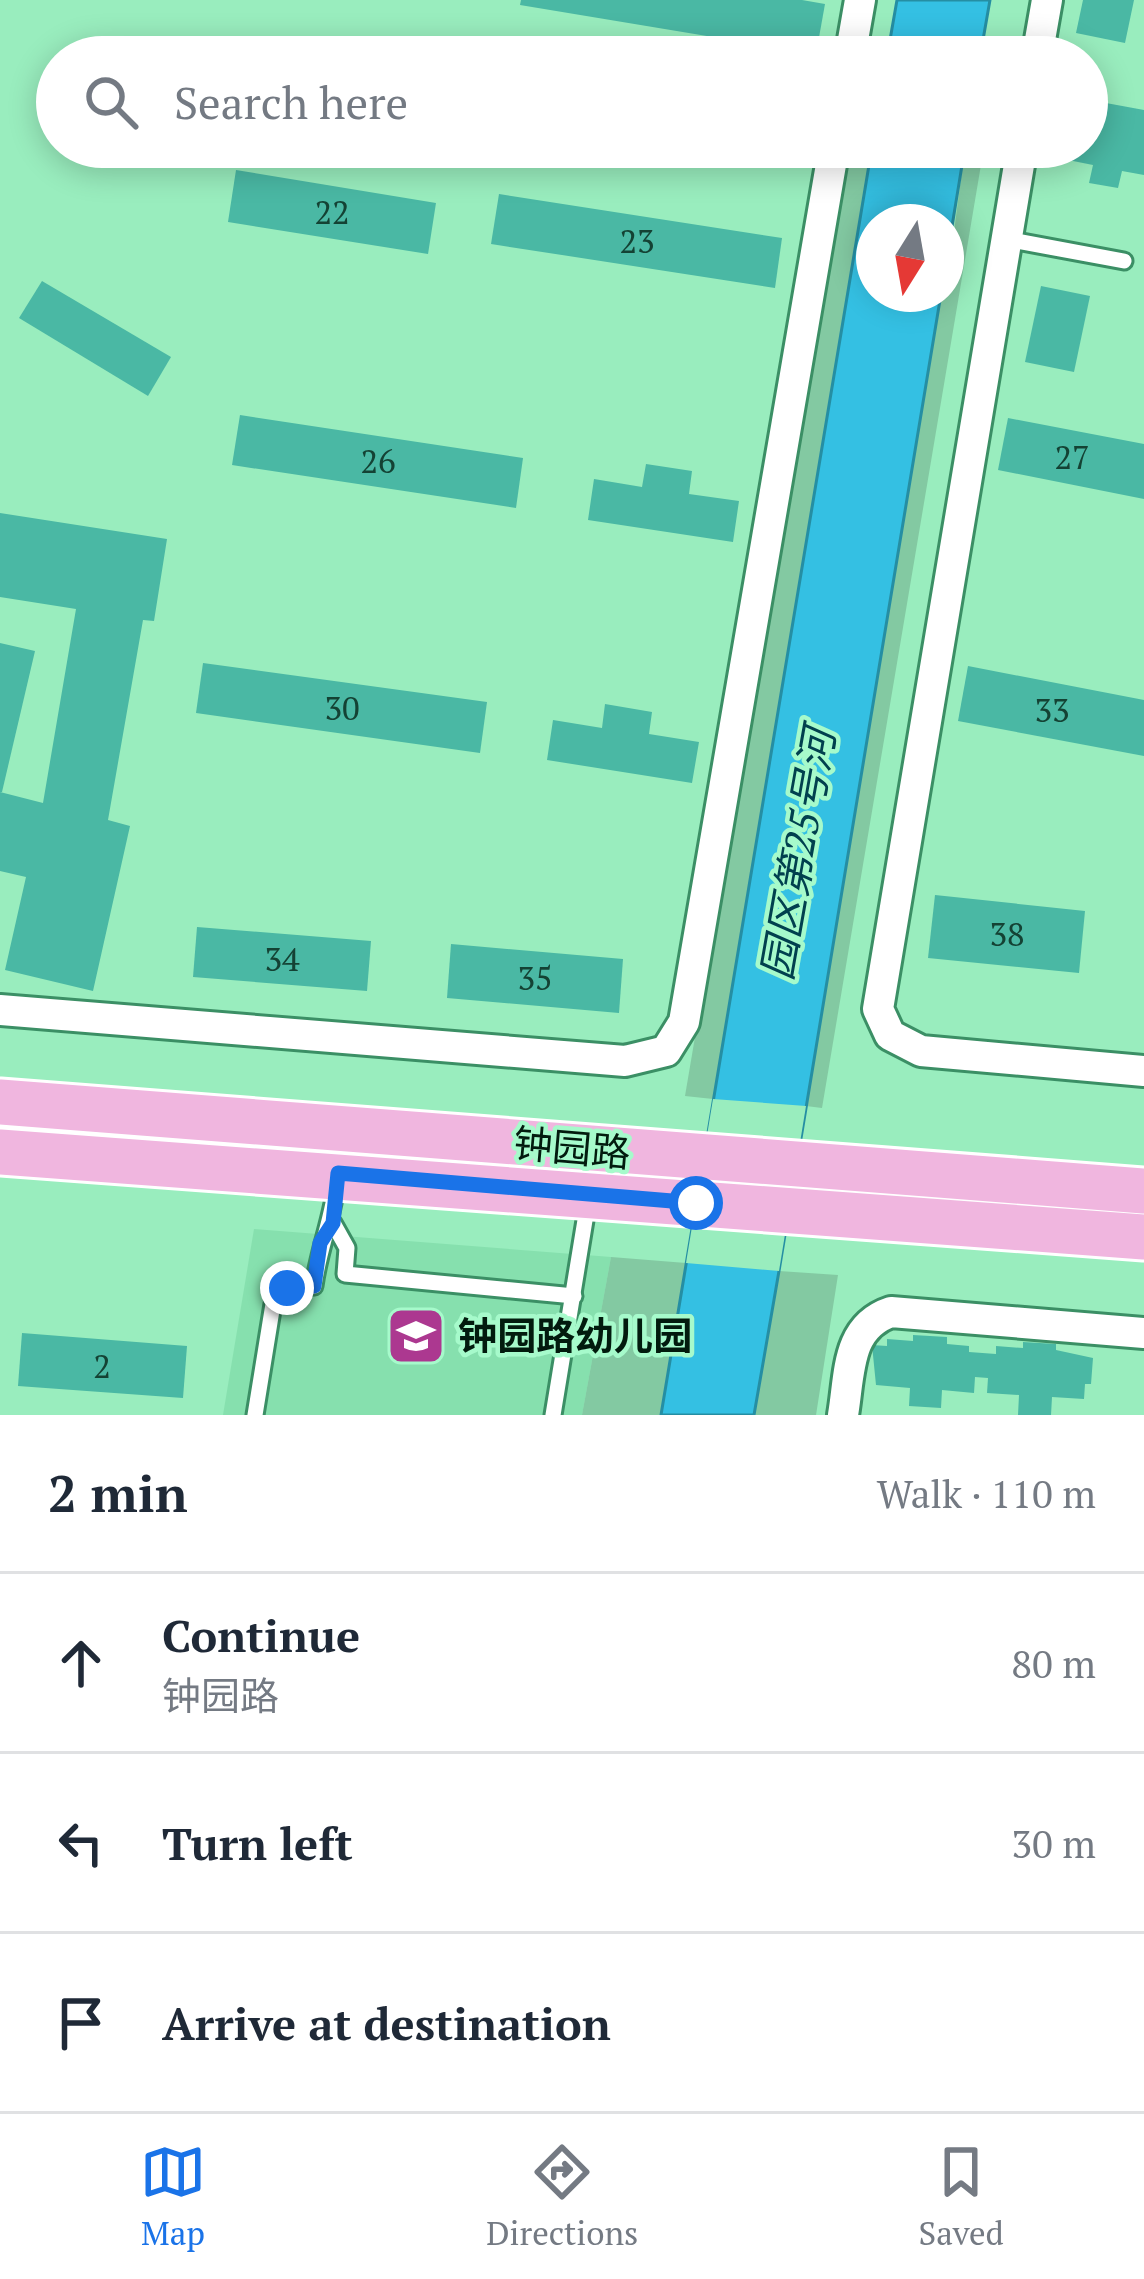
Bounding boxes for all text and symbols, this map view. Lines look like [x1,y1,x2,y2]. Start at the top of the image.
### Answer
search box [36,36,1108,168]
icon: search [78,69,144,135]
text: Search here [174,72,408,132]
house number: 22 [314,190,350,233]
north arrow [856,204,964,312]
house number: 23 [619,219,655,262]
house number: 27 [1054,435,1090,478]
house number: 26 [360,439,396,482]
house number: 30 [324,686,360,729]
house number: 33 [1034,688,1070,731]
water label: 园区第25号河 [747,717,848,984]
house number: 38 [989,912,1025,955]
house number: 34 [264,937,300,980]
house number: 35 [517,956,553,999]
street label: 钟园路 [512,1116,633,1178]
route start [669,1176,723,1230]
route end [260,1261,314,1315]
school or university icon: 钟园路幼儿园 [385,1305,447,1367]
place label: 钟园路幼儿园 [458,1309,692,1361]
house number: 2 [93,1344,111,1387]
text: 2 min [48,1459,188,1527]
text: Walk · 110 m [877,1467,1096,1519]
text: Continue [162,1605,360,1665]
icon: ahead [48,1630,114,1696]
text: 80 m [1011,1637,1096,1689]
text: 钟园路 [162,1669,279,1721]
icon: left [48,1810,114,1876]
text: Turn left [162,1813,353,1873]
text: 30 m [1011,1817,1096,1869]
icon: arrive [48,1990,114,2056]
text: Arrive at destination [162,1993,611,2053]
tab: Map [140,2139,206,2254]
tab: Directions [486,2139,638,2254]
tab: Saved [919,2139,1004,2254]

